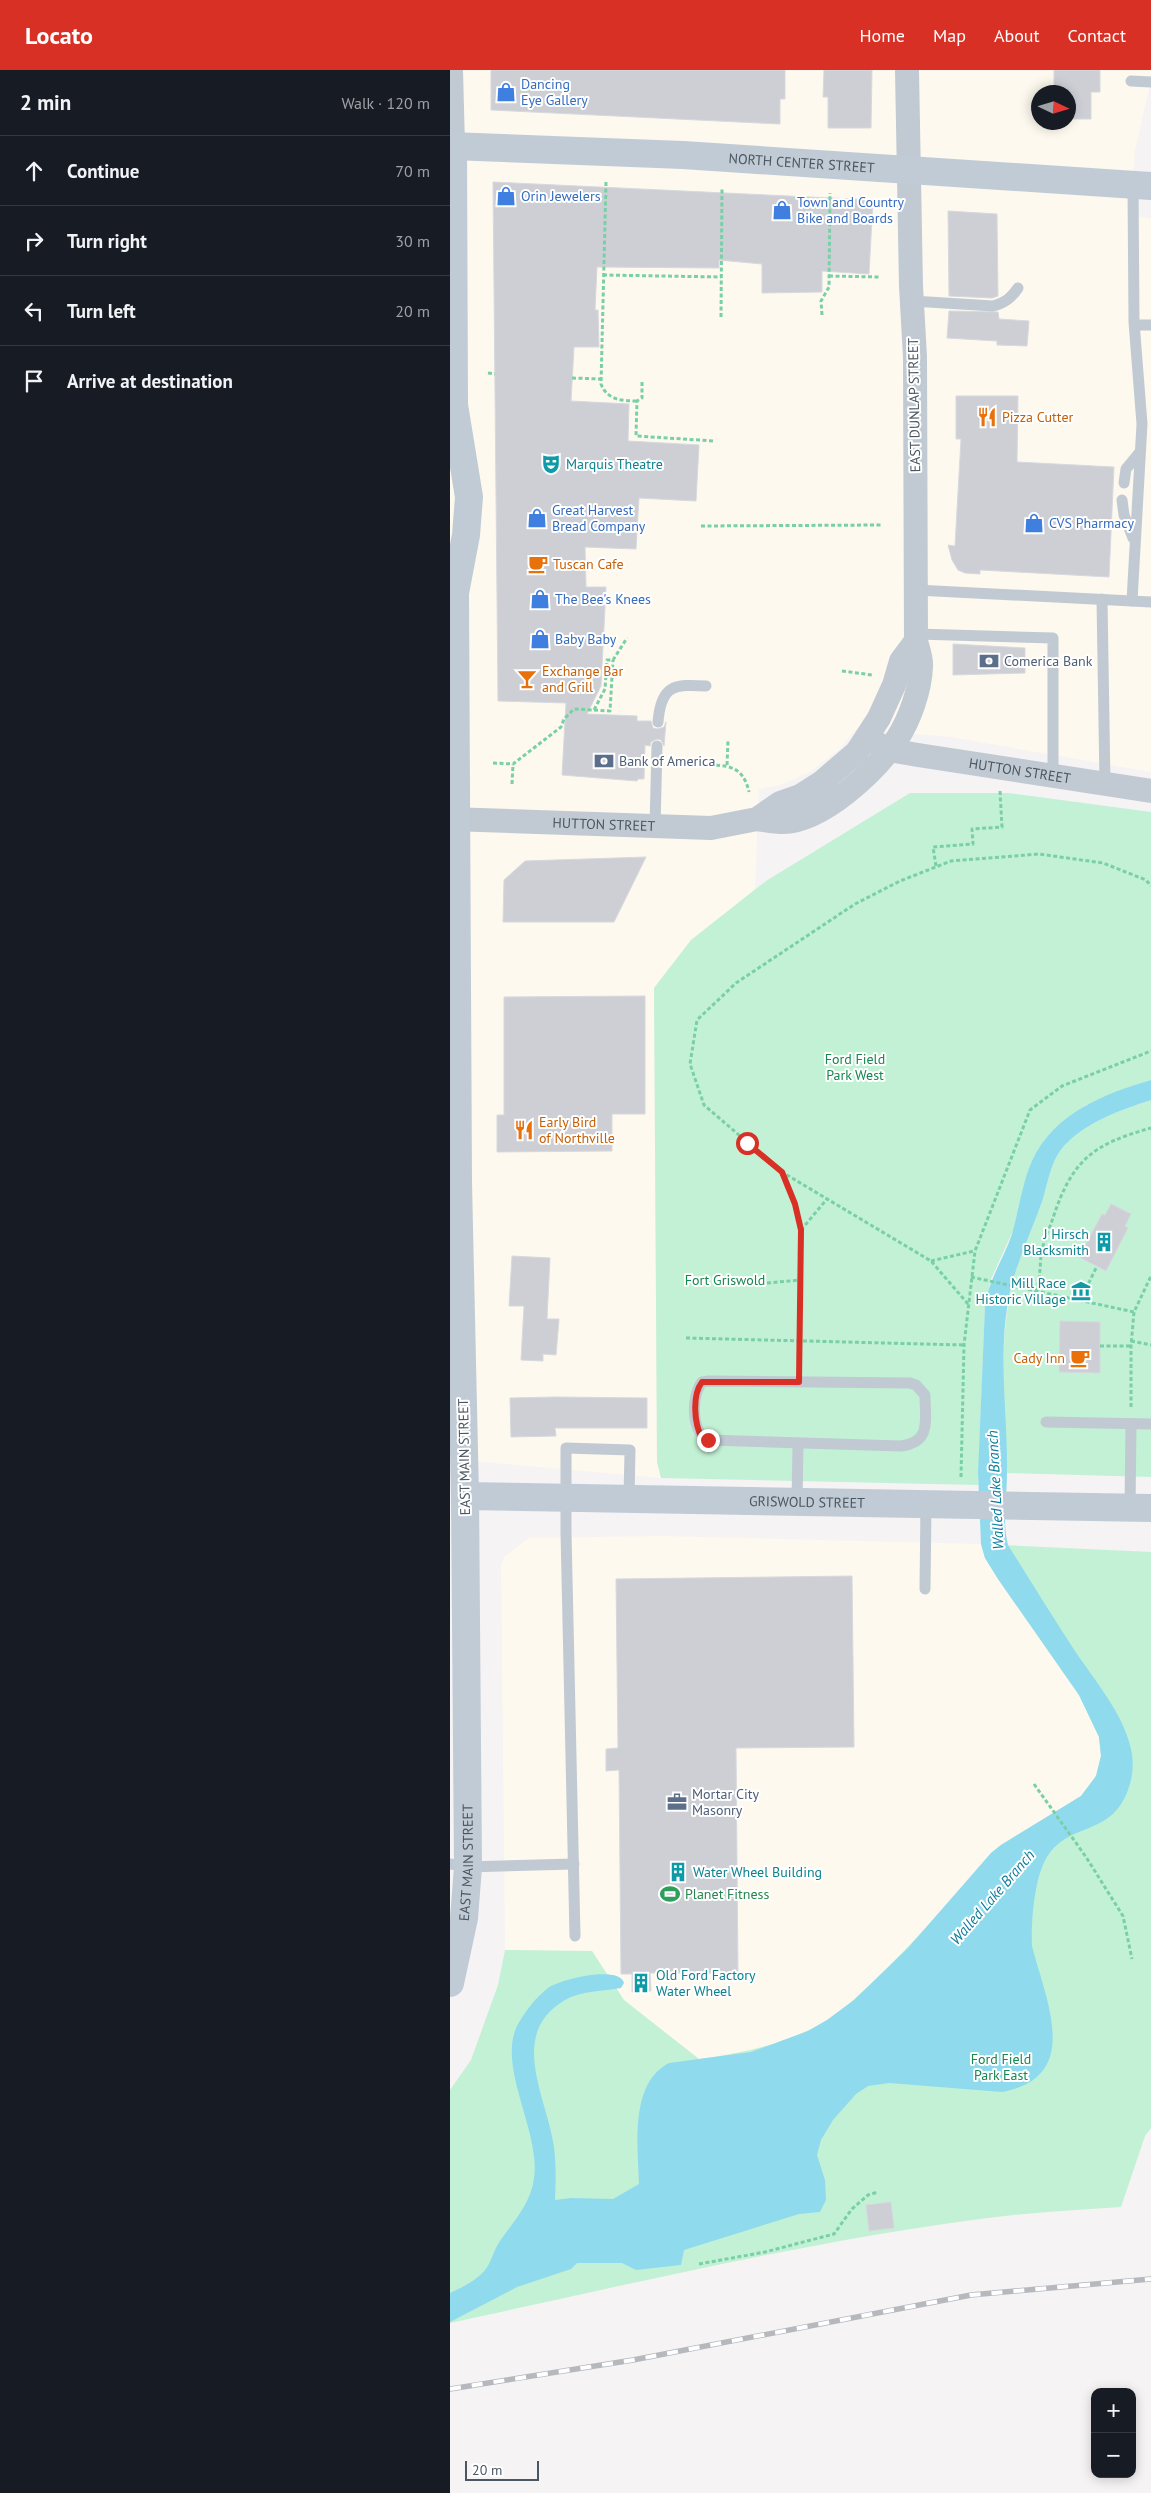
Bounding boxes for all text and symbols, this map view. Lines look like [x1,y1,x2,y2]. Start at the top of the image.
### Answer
text: Locato [25,20,93,51]
text: Home [859,24,905,47]
text: Map [933,24,966,47]
text: About [994,24,1040,47]
text: Contact [1068,24,1126,47]
place label: Dancing Eye Gallery [521,75,588,109]
shop icon: Dancing Eye Gallery [495,81,517,103]
north arrow [1031,85,1076,130]
text: 2 min [20,89,71,116]
text: Walk · 120 m [341,93,430,113]
street label: NORTH CENTER STREET [728,149,875,177]
icon: ahead [20,157,48,185]
text: Continue [67,159,139,183]
text: 70 m [395,161,430,181]
shop icon: Orin Jewelers [495,185,517,207]
place label: Orin Jewelers [521,187,601,205]
place label: Town and Country Bike and Boards [797,193,905,227]
shop icon: Town and Country Bike and Boards [771,199,793,221]
icon: right [20,227,48,255]
text: Turn right [67,229,147,253]
text: 30 m [395,231,430,251]
icon: left [20,297,48,325]
text: Turn left [67,299,136,323]
text: 20 m [395,301,430,321]
street label: EAST DUNLAP STREET [904,337,924,472]
icon: arrive [20,367,48,395]
text: Arrive at destination [67,369,233,393]
restaurant icon: Pizza Cutter [976,406,998,428]
place label: Pizza Cutter [1002,408,1074,426]
theatre icon: Marquis Theatre [540,453,562,475]
place label: Marquis Theatre [566,455,663,473]
place label: Great Harvest Bread Company [552,501,646,535]
shop icon: Great Harvest Bread Company [526,507,548,529]
shop icon: CVS Pharmacy [1023,512,1045,534]
place label: CVS Pharmacy [1049,514,1134,532]
cafe icon: Tuscan Cafe [527,553,549,575]
place label: Tuscan Cafe [553,555,624,573]
shop icon: The Bee's Knees [529,588,551,610]
place label: The Bee's Knees [555,590,651,608]
shop icon: Baby Baby [529,628,551,650]
place label: Baby Baby [555,630,617,648]
bank icon: Comerica Bank [978,650,1000,672]
place label: Comerica Bank [1004,652,1093,670]
place label: Exchange Bar and Grill [542,662,623,696]
bar icon: Exchange Bar and Grill [516,668,538,690]
bank icon: Bank of America [593,750,615,772]
place label: Bank of America [619,752,715,770]
street label: HUTTON STREET [968,754,1072,788]
street label: HUTTON STREET [552,814,656,835]
park label: Ford Field Park West [825,1050,885,1084]
place label: Early Bird of Northville [539,1113,615,1147]
restaurant icon: Early Bird of Northville [513,1119,535,1141]
route start [736,1132,759,1155]
place label: J Hirsch Blacksmith [1023,1225,1089,1259]
building icon: J Hirsch Blacksmith [1093,1231,1115,1253]
park label: Fort Griswold [685,1271,765,1289]
place label: Mill Race Historic Village [976,1274,1066,1308]
museum icon: Mill Race Historic Village [1070,1280,1092,1302]
cafe icon: Cady Inn [1069,1347,1091,1369]
place label: Cady Inn [1014,1349,1065,1367]
street label: EAST MAIN STREET [454,1398,474,1516]
route end [697,1429,720,1452]
water label: Walled Lake Branch [982,1430,1008,1550]
street label: GRISWOLD STREET [749,1492,865,1512]
place label: Mortar City Masonry [692,1785,759,1819]
office icon: Mortar City Masonry [666,1791,688,1813]
street label: EAST MAIN STREET [455,1804,477,1922]
water label: Walled Lake Branch [946,1846,1038,1948]
building icon: Water Wheel Building [667,1861,689,1883]
place label: Water Wheel Building [693,1863,822,1881]
sports icon: Planet Fitness [659,1883,681,1905]
place label: Planet Fitness [685,1885,770,1903]
place label: Old Ford Factory Water Wheel [656,1966,756,2000]
building icon: Old Ford Factory Water Wheel [630,1972,652,1994]
park label: Ford Field Park East [971,2050,1031,2084]
map controls [1091,2388,1136,2478]
button: + [1091,2388,1136,2433]
button: − [1091,2433,1136,2478]
scale bar [465,2458,539,2481]
text: 20 m [472,2461,502,2479]

